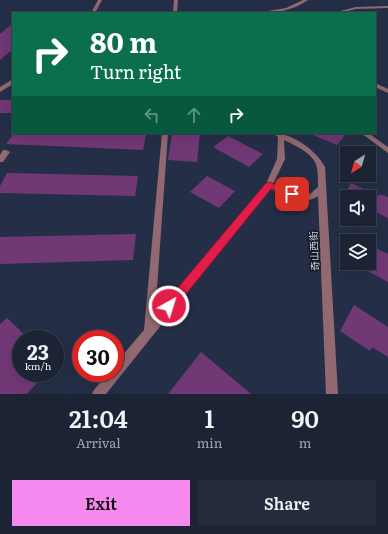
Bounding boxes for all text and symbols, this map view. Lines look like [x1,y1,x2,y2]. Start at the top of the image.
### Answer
text: 80 m [90,20,157,62]
icon: right [24,28,76,80]
text: Turn right [90,58,181,85]
icon: left [141,104,163,126]
icon: ahead [183,104,205,126]
icon: right [225,104,247,126]
north arrow [340,146,376,182]
map controls [340,146,376,270]
pin [275,177,309,211]
icon: arrive [281,183,303,205]
button: sound [340,190,376,226]
street label: 奇山西街 [305,231,322,271]
button: layers [340,234,376,270]
position arrow [148,285,190,327]
speed limit sign: 30 [72,330,124,382]
text: 23 [27,336,49,366]
text: km/h [25,358,51,373]
text: 21:04 [69,400,128,435]
text: 1 [205,400,214,435]
text: 90 [291,400,319,435]
text: Arrival [76,433,121,452]
text: min [197,433,222,452]
text: m [299,433,311,452]
button: Exit [12,480,190,526]
button: Share [198,480,376,526]

